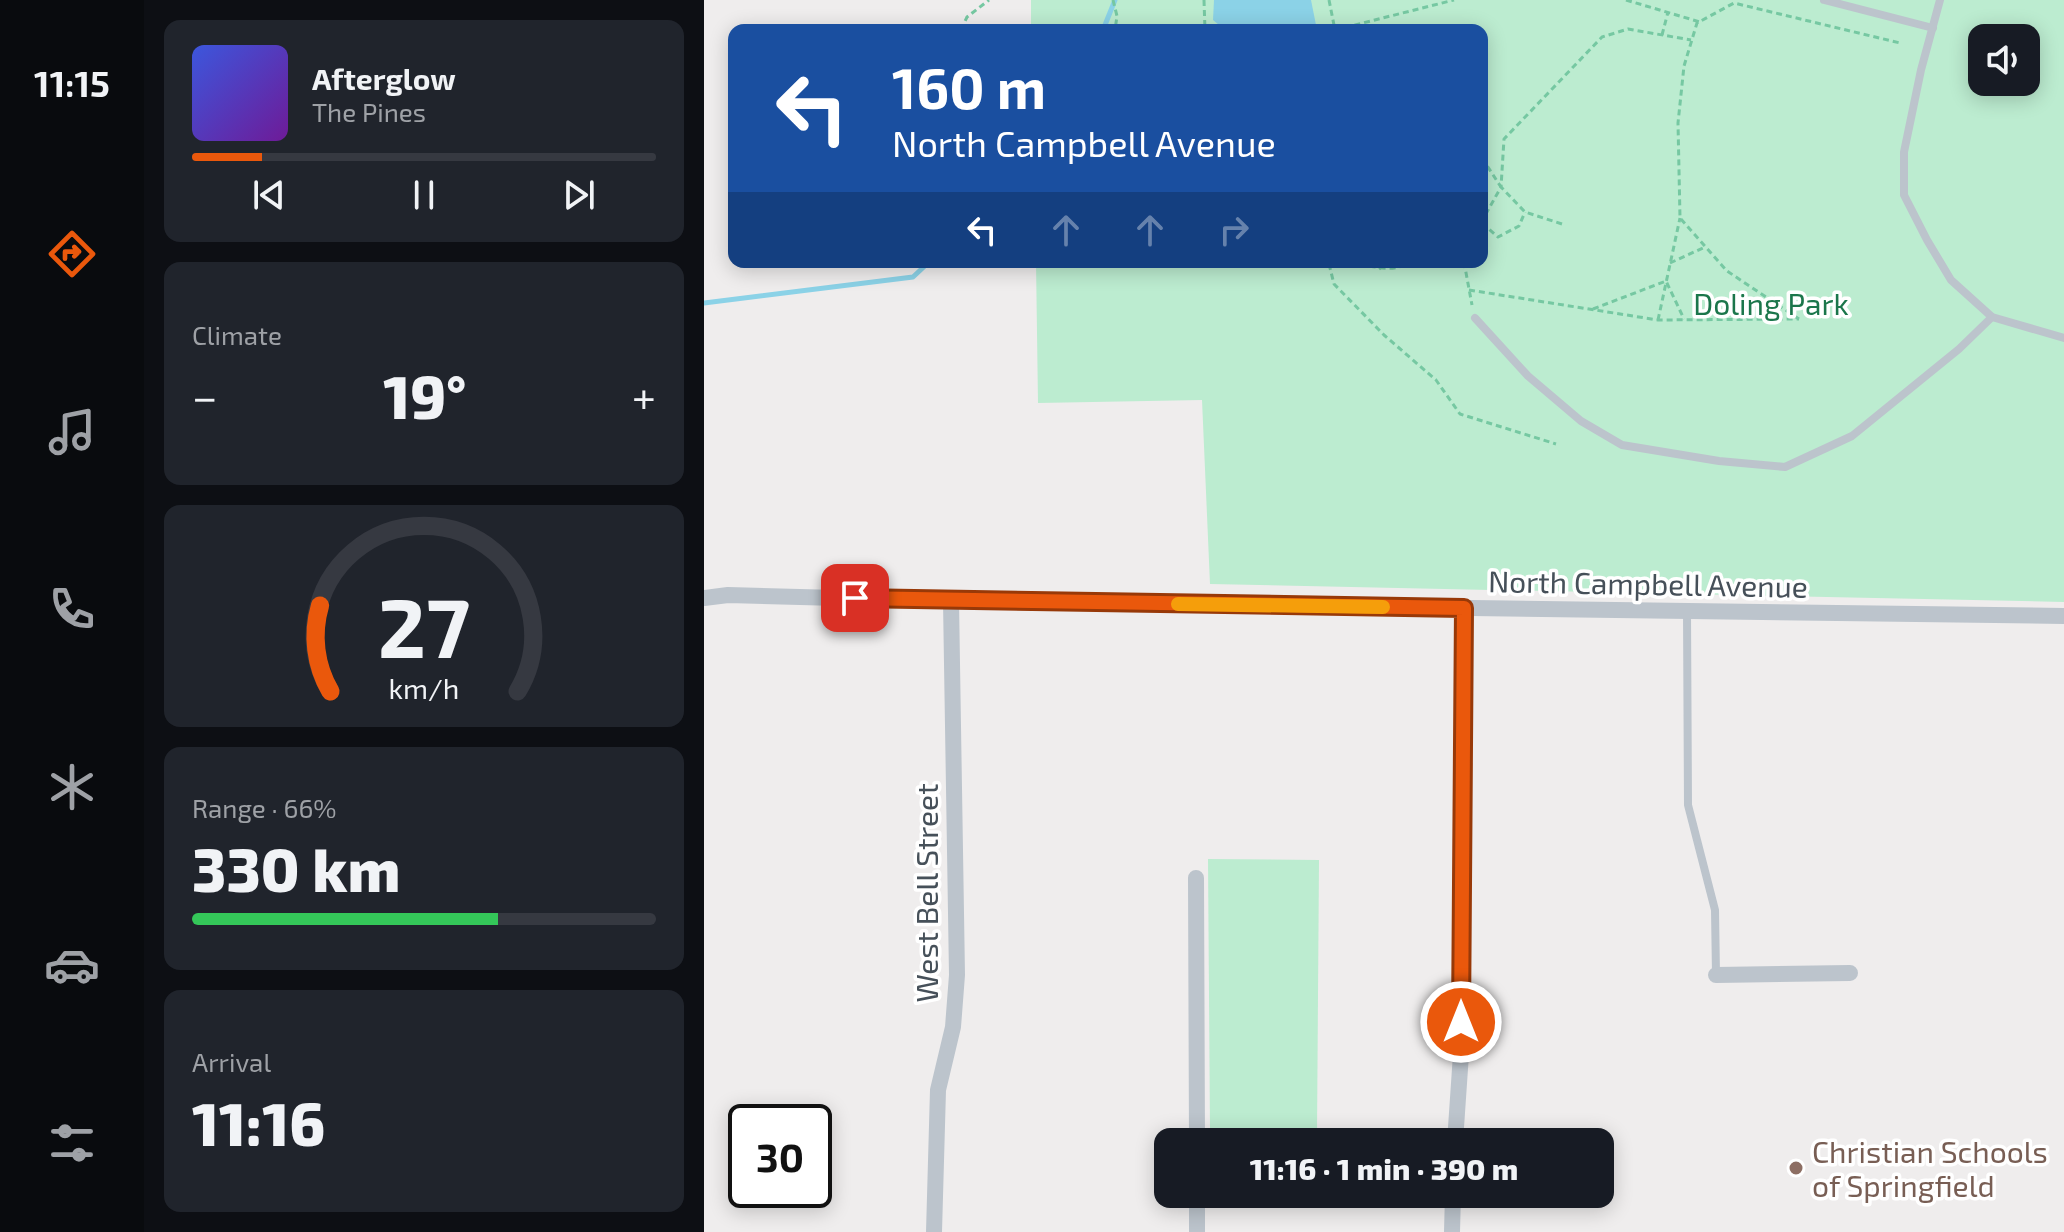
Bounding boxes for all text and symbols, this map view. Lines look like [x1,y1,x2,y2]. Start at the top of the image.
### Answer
map controls [1968,24,2040,96]
button: sound [1968,24,2040,96]
text: 160 m [892,53,1046,120]
icon: left [760,56,864,160]
text: Afterglow [312,60,456,96]
text: 11:15 [34,61,110,104]
text: The Pines [312,96,426,127]
text: North Campbell Avenue [892,121,1276,164]
icon: previous [247,173,291,217]
icon: pause [402,173,446,217]
icon: next [557,173,601,217]
icon: left [960,208,1004,252]
icon: ahead [1044,208,1088,252]
icon: ahead [1128,208,1172,252]
icon: right [1212,208,1256,252]
icon: directions [44,226,100,282]
park label: Doling Park [1693,285,1849,321]
text: Climate [192,319,282,350]
text: 19° [383,359,466,431]
text: − [192,369,218,422]
text: + [632,369,656,422]
icon: music [44,404,100,460]
street label: North Campbell Avenue [1488,562,1808,604]
pin [821,564,889,632]
text: 27 [378,575,470,675]
icon: arrive [833,576,877,620]
icon: phone [44,581,100,637]
text: km/h [389,670,459,705]
icon: climate [44,759,100,815]
street label: West Bell Street [908,783,944,1003]
text: Range · 66% [192,792,337,823]
text: 330 km [192,832,400,904]
icon: car [44,937,100,993]
position arrow [1419,980,1503,1064]
text: Arrival [192,1046,271,1077]
text: 11:16 [192,1086,325,1158]
speed limit sign: 30 [728,1104,832,1208]
icon: filters [44,1115,100,1171]
place label: Christian Schools of Springfield [1812,1133,2048,1203]
text: 11:16 · 1 min · 390 m [1250,1150,1518,1186]
marker: Christian Schools of Springfield [1787,1159,1805,1177]

